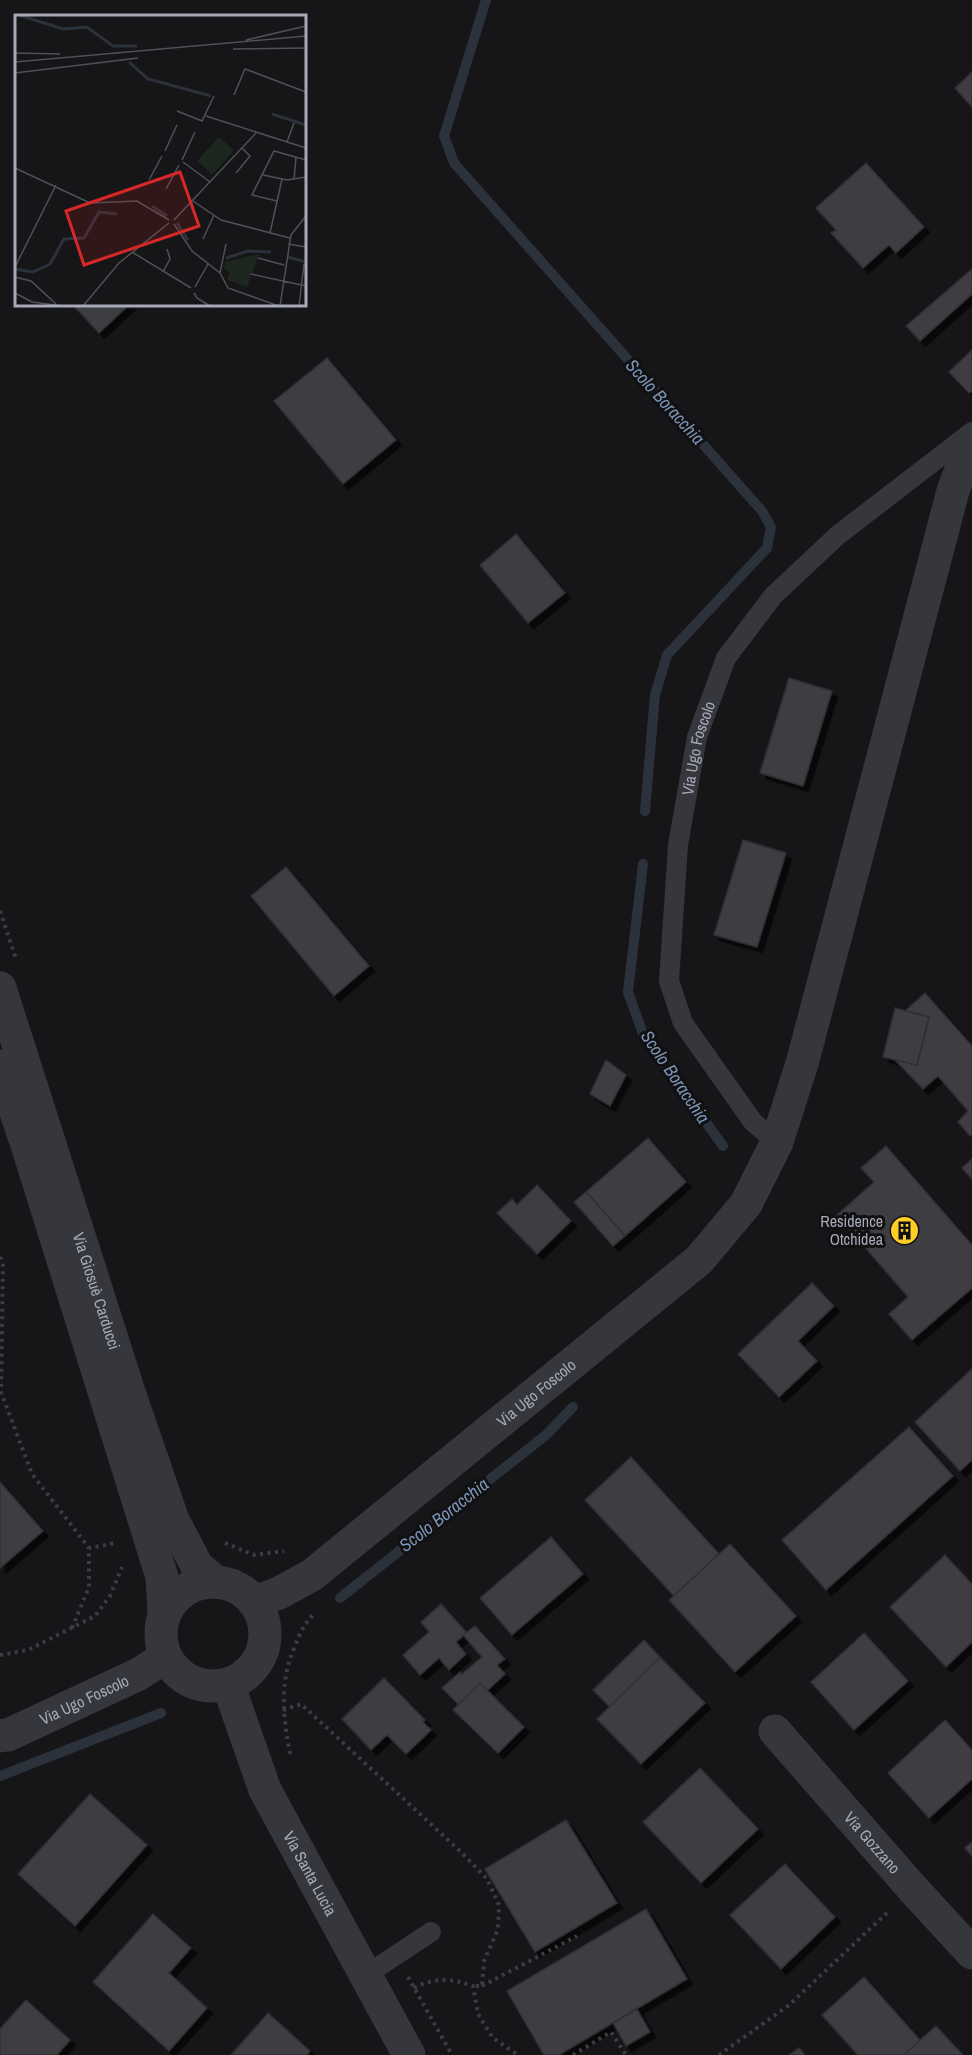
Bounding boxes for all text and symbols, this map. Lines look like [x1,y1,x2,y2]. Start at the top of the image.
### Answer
inset map [15,15,306,306]
water label: Scolo Boracchia [620,353,711,450]
street label: Via Ugo Foscolo [676,698,720,797]
water label: Scolo Boracchia [635,1025,716,1128]
place label: Residence Otchidea [820,1210,884,1250]
building icon: Residence Otchidea [888,1214,920,1246]
street label: Via Giosuè Carducci [68,1230,126,1352]
street label: Via Ugo Foscolo [492,1354,580,1432]
water label: Scolo Boracchia [394,1472,494,1558]
street label: Via Ugo Foscolo [36,1669,132,1730]
street label: Via Gozzano [839,1807,906,1878]
street label: Via Santa Lucia [278,1827,342,1920]

